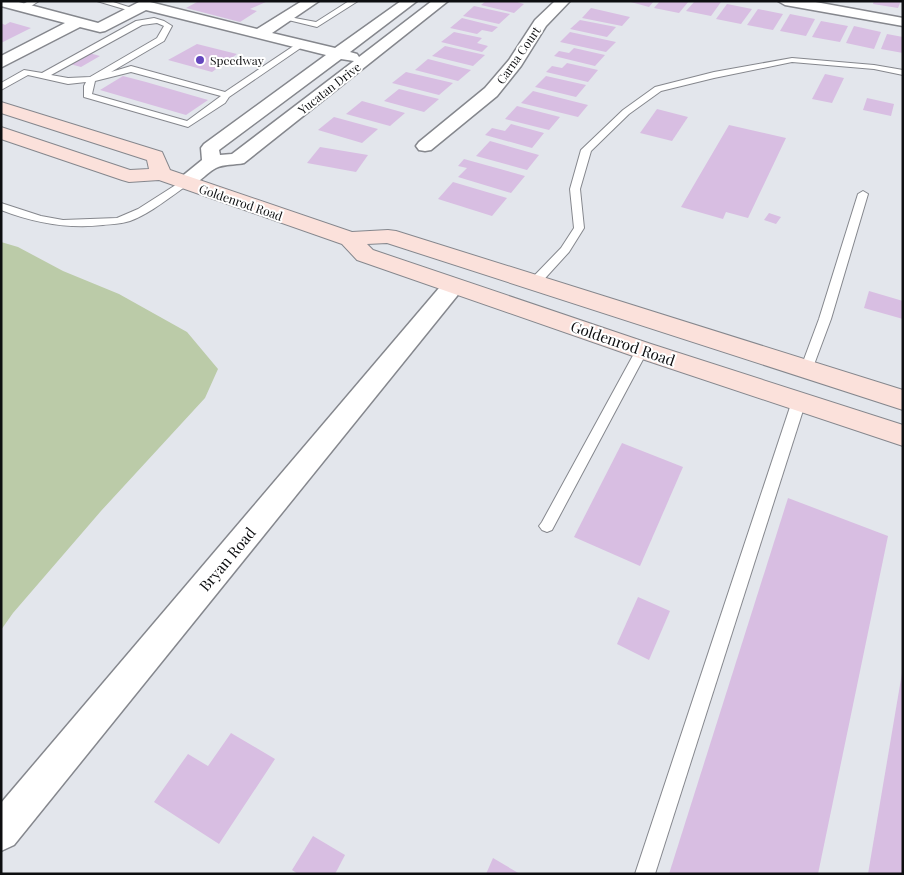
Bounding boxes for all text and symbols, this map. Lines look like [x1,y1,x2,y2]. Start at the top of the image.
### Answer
street label: Carna Court [492,22,544,87]
place label: Speedway [210,52,264,68]
marker: Speedway [194,54,206,66]
street label: Yucatan Drive [294,59,364,118]
street label: Goldenrod Road [197,180,285,224]
street label: Goldenrod Road [568,316,678,370]
street label: Bryan Road [194,523,260,595]

